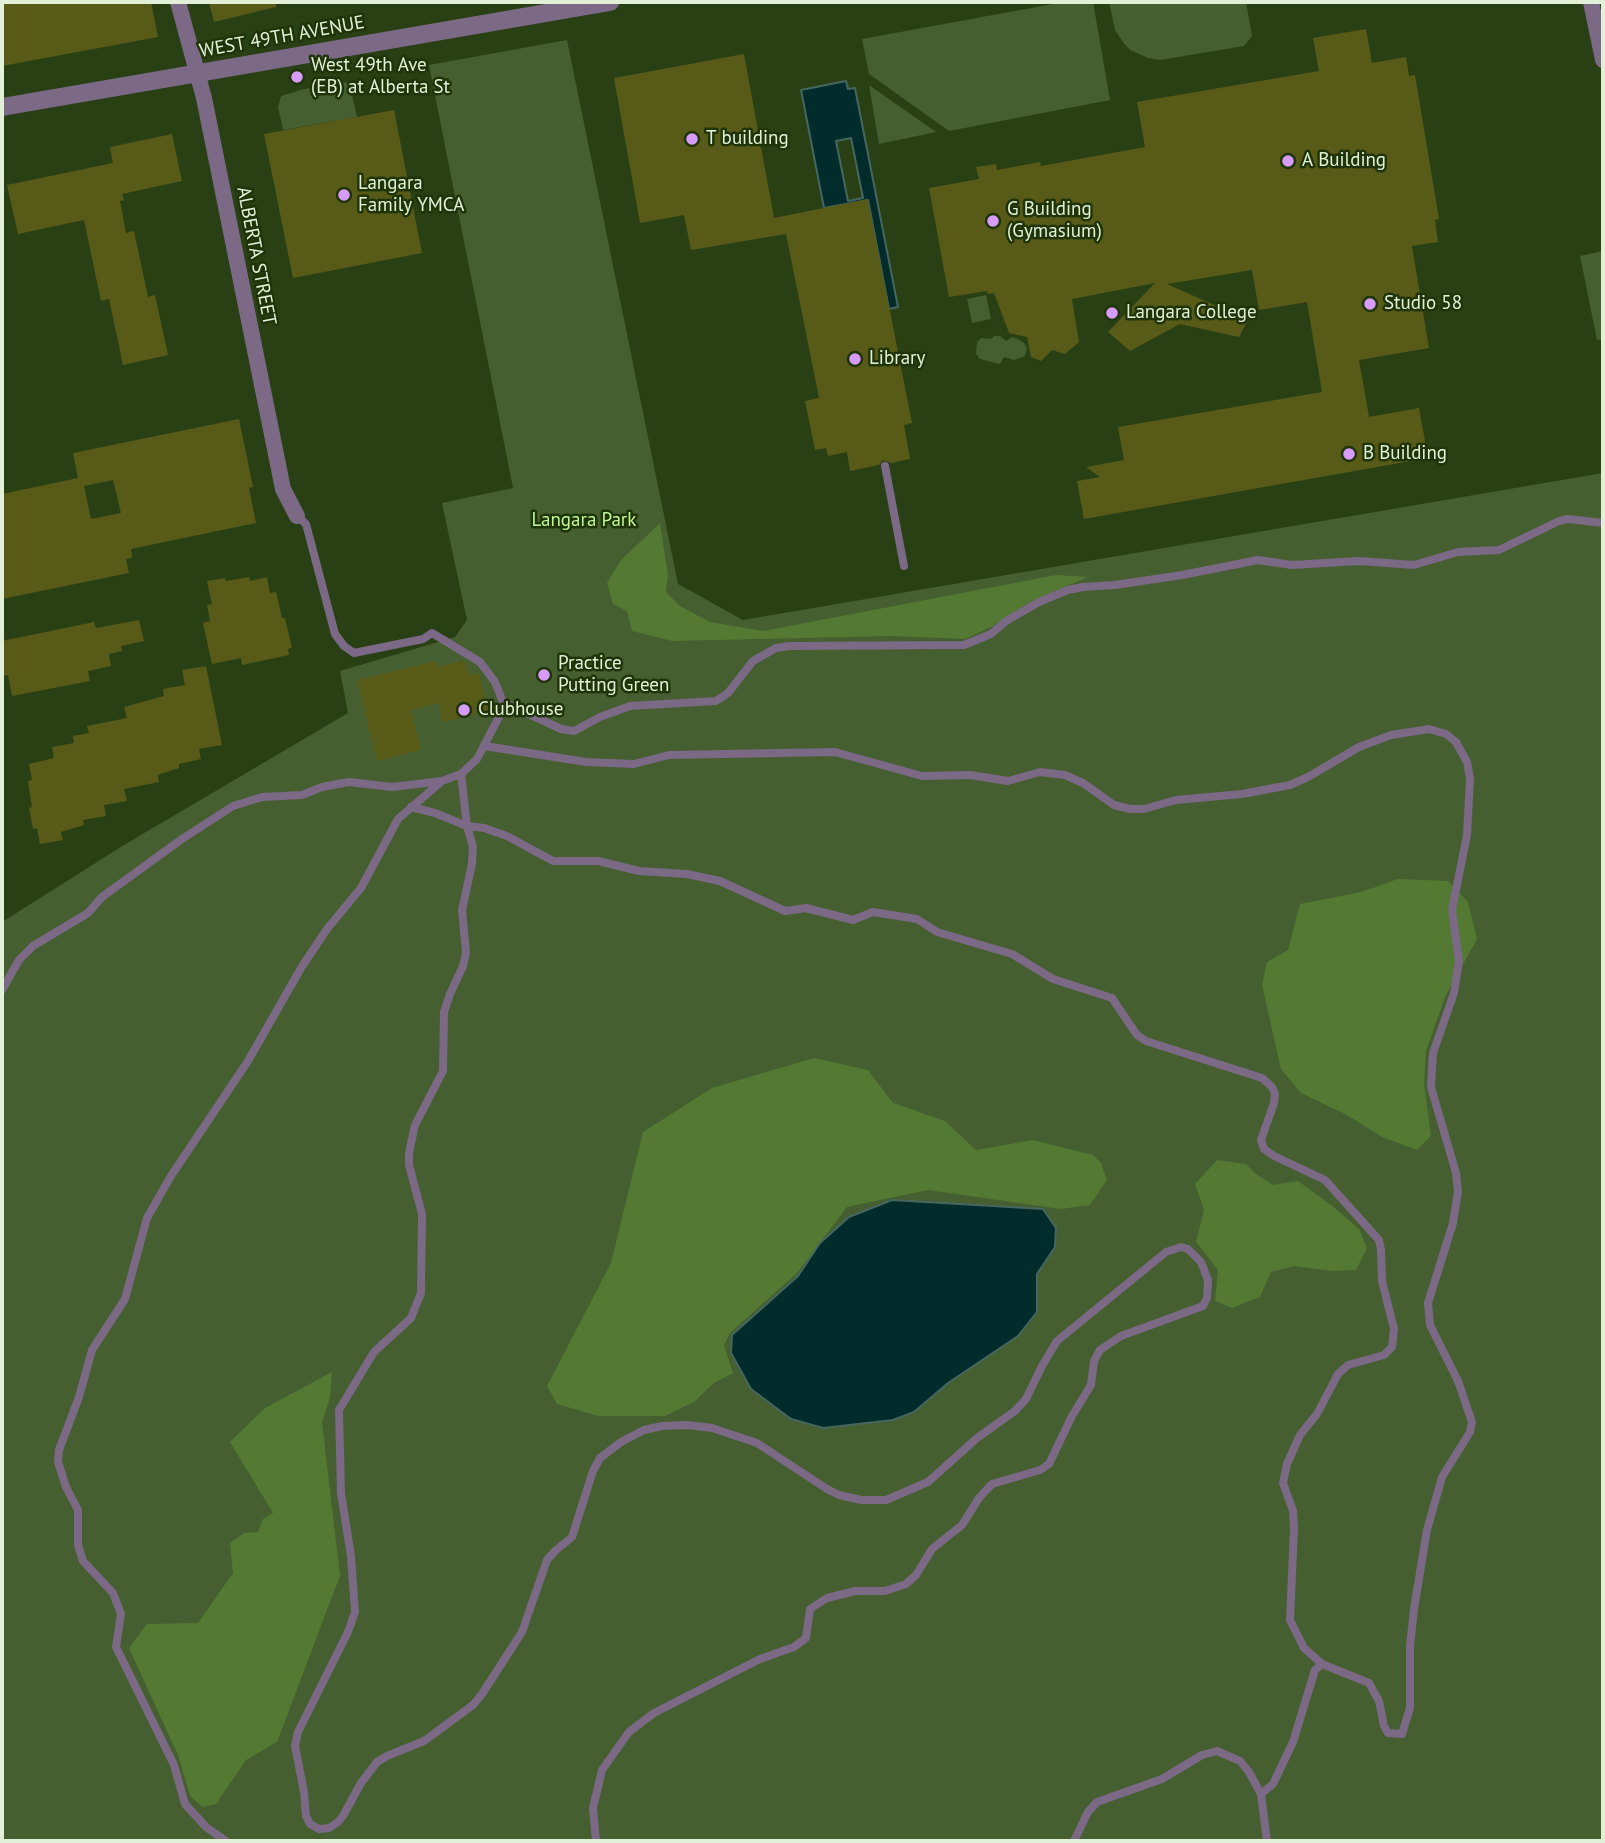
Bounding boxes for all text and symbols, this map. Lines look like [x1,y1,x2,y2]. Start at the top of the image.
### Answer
street label: WEST 49TH AVENUE [198,11,366,63]
place label: West 49th Ave (EB) at Alberta St [311,55,450,99]
marker: West 49th Ave (EB) at Alberta St [289,69,305,85]
place label: T building [706,128,789,150]
marker: T building [684,131,700,147]
place label: A Building [1302,150,1386,172]
marker: A Building [1280,153,1296,169]
place label: Langara Family YMCA [358,173,464,217]
street label: ALBERTA STREET [231,185,281,327]
marker: Langara Family YMCA [336,187,352,203]
place label: G Building (Gymasium) [1007,199,1102,243]
marker: G Building (Gymasium) [985,213,1001,229]
place label: Studio 58 [1384,293,1462,315]
marker: Studio 58 [1362,296,1378,312]
place label: Langara College [1126,302,1257,324]
marker: Langara College [1104,305,1120,321]
place label: Library [869,348,925,370]
marker: Library [847,351,863,367]
place label: B Building [1363,443,1447,465]
marker: B Building [1341,446,1357,462]
park label: Langara Park [532,510,636,532]
place label: Practice Putting Green [558,653,669,697]
marker: Practice Putting Green [536,667,552,683]
place label: Clubhouse [478,699,563,721]
marker: Clubhouse [456,702,472,718]

